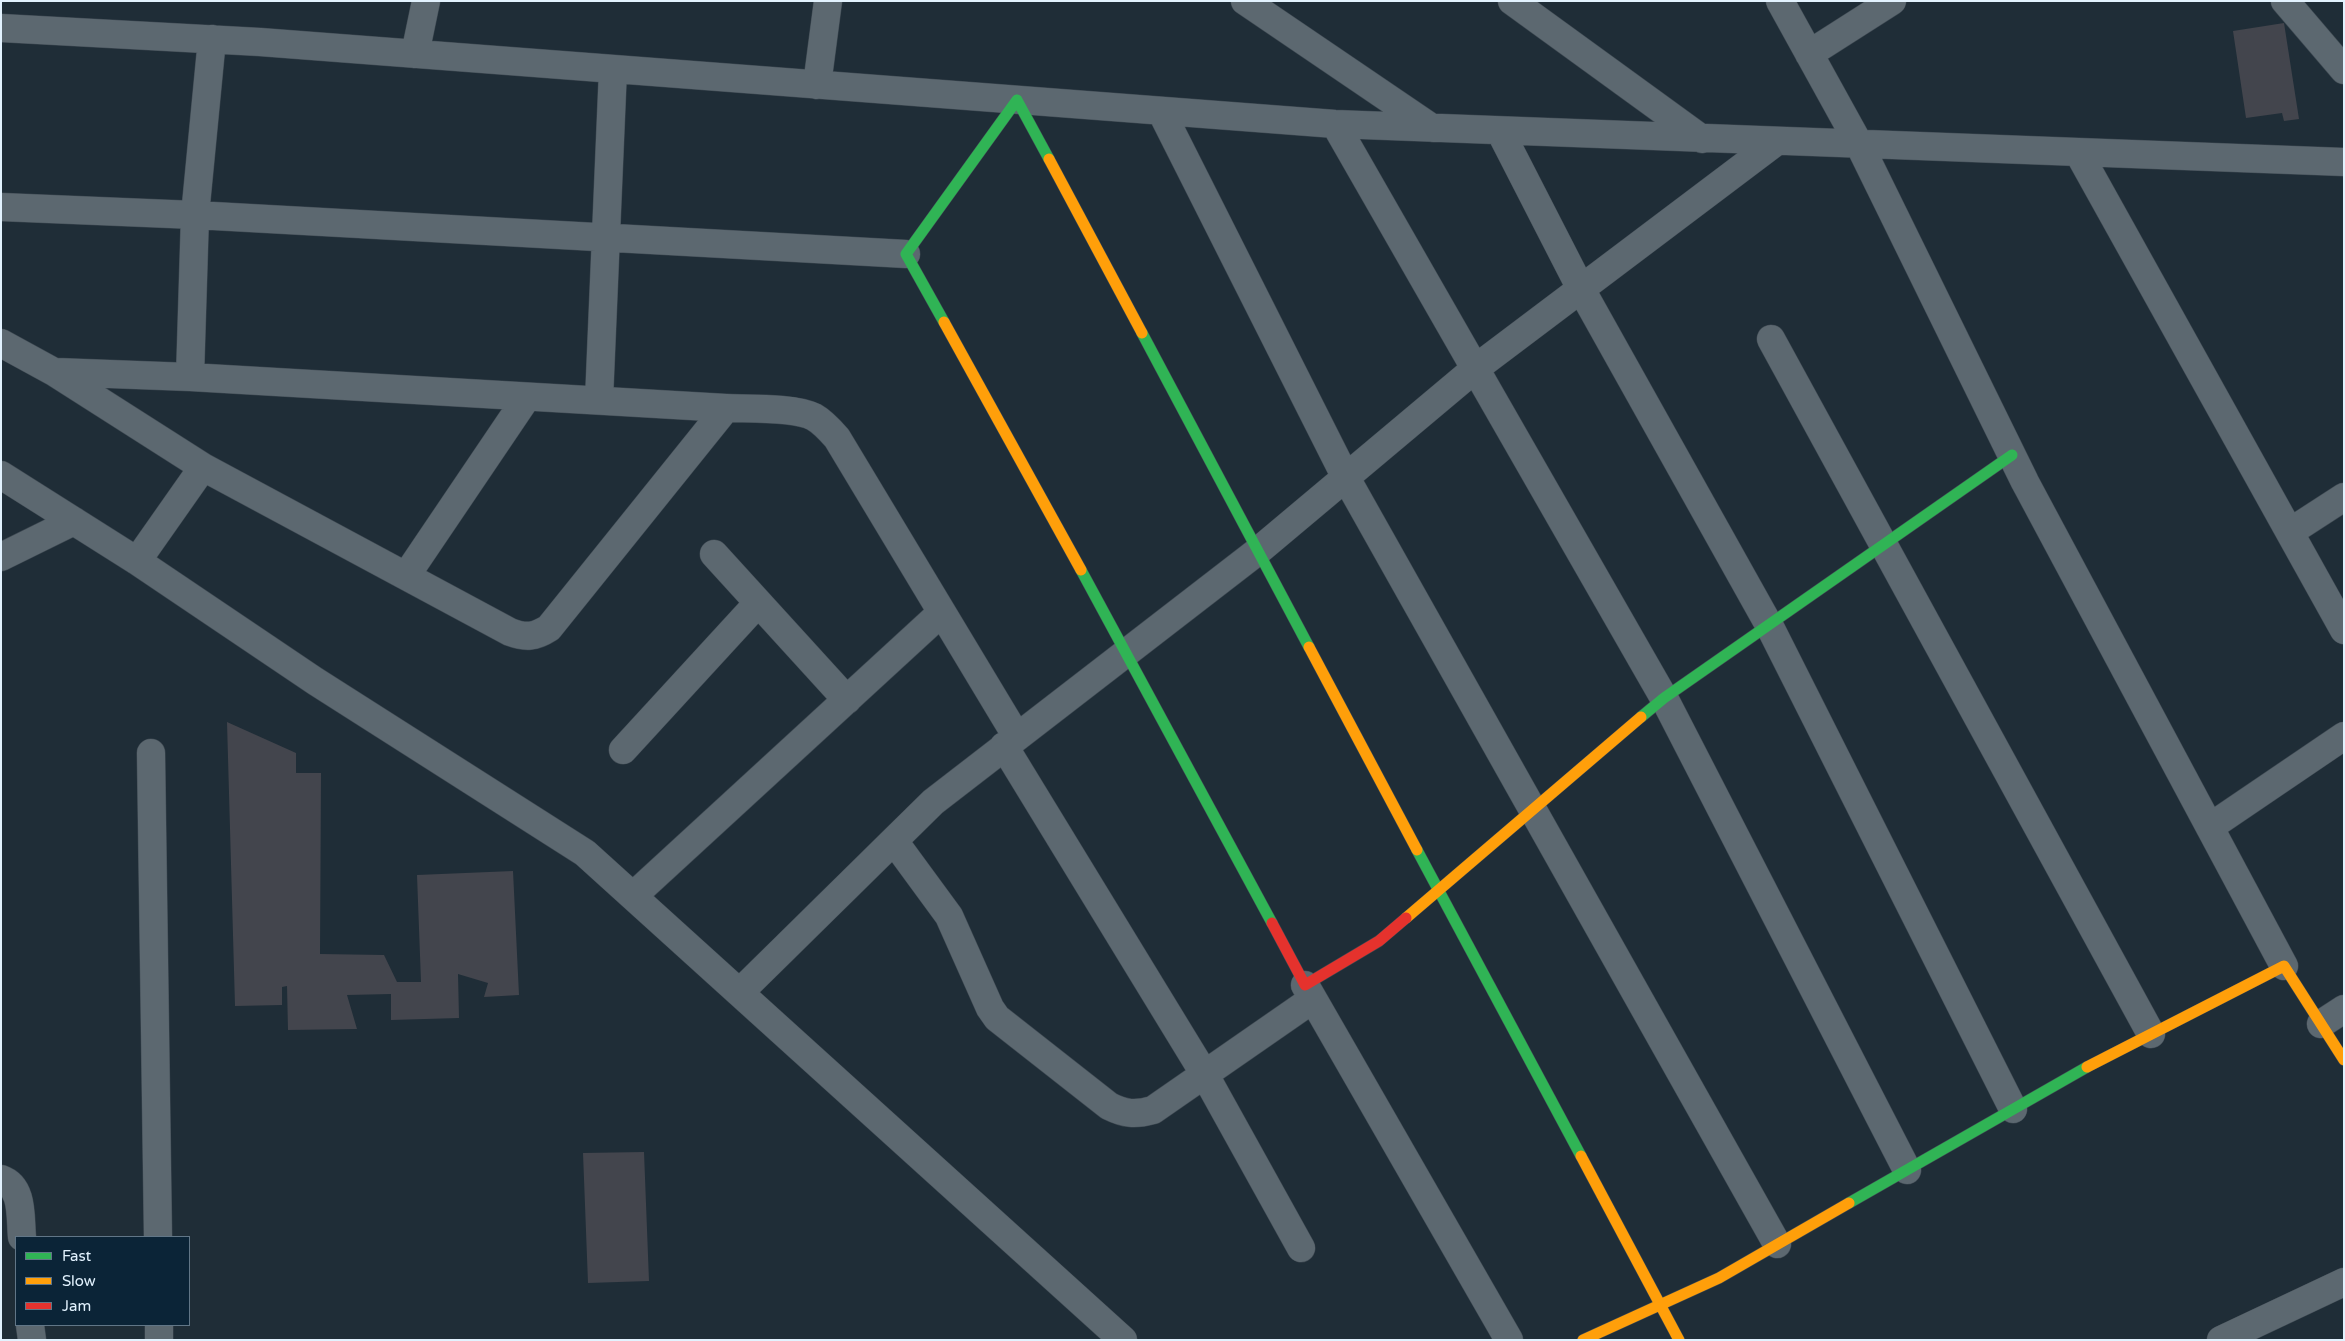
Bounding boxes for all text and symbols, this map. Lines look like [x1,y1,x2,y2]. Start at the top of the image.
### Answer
legend [15,1236,190,1326]
text: Fast [62,1247,91,1265]
text: Slow [62,1272,96,1290]
text: Jam [62,1297,91,1315]

